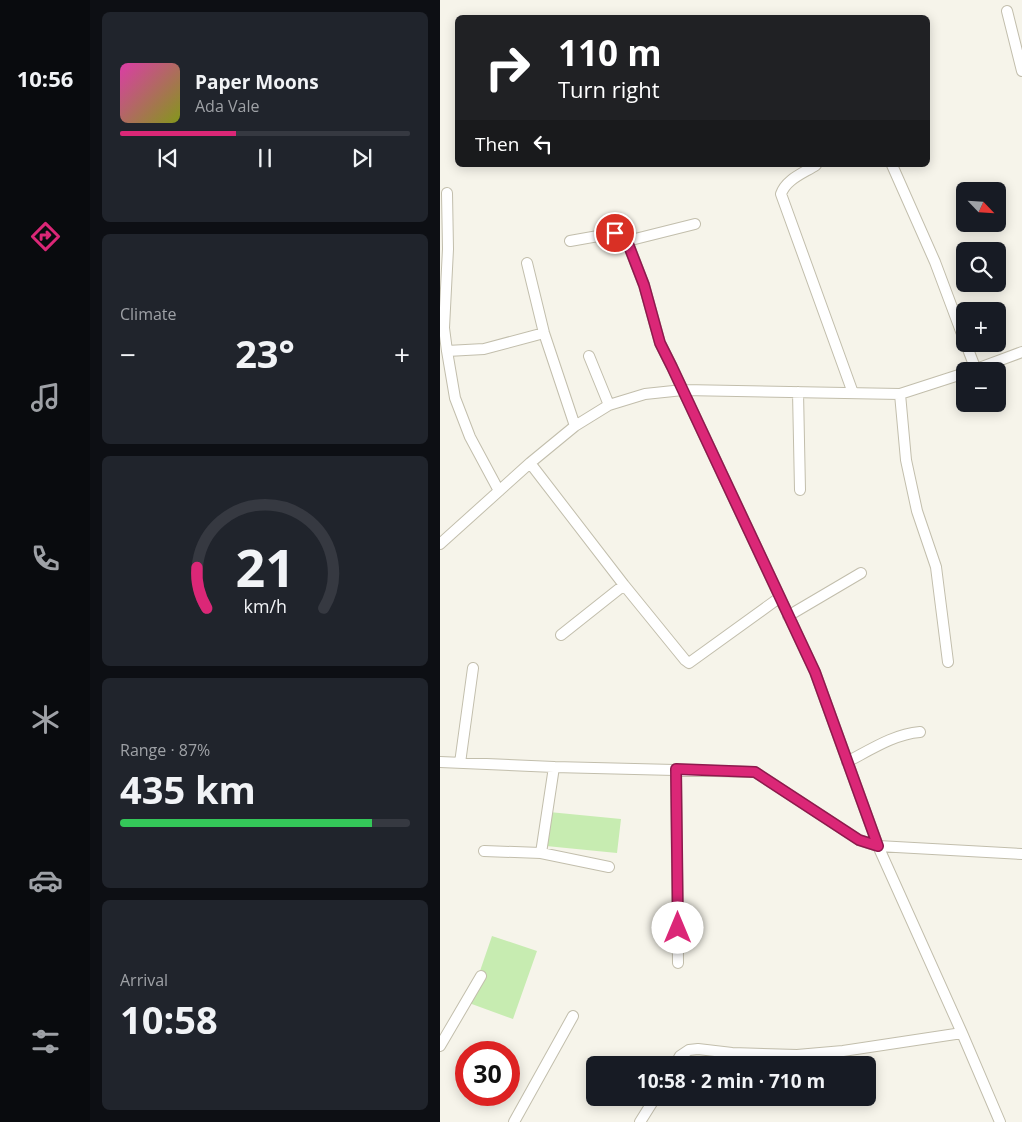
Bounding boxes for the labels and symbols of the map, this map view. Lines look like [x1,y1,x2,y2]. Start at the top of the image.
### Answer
north arrow [956,182,1006,232]
pin [594,212,636,254]
position arrow [651,901,703,953]
speed limit sign: 30 [455,1041,520,1106]

